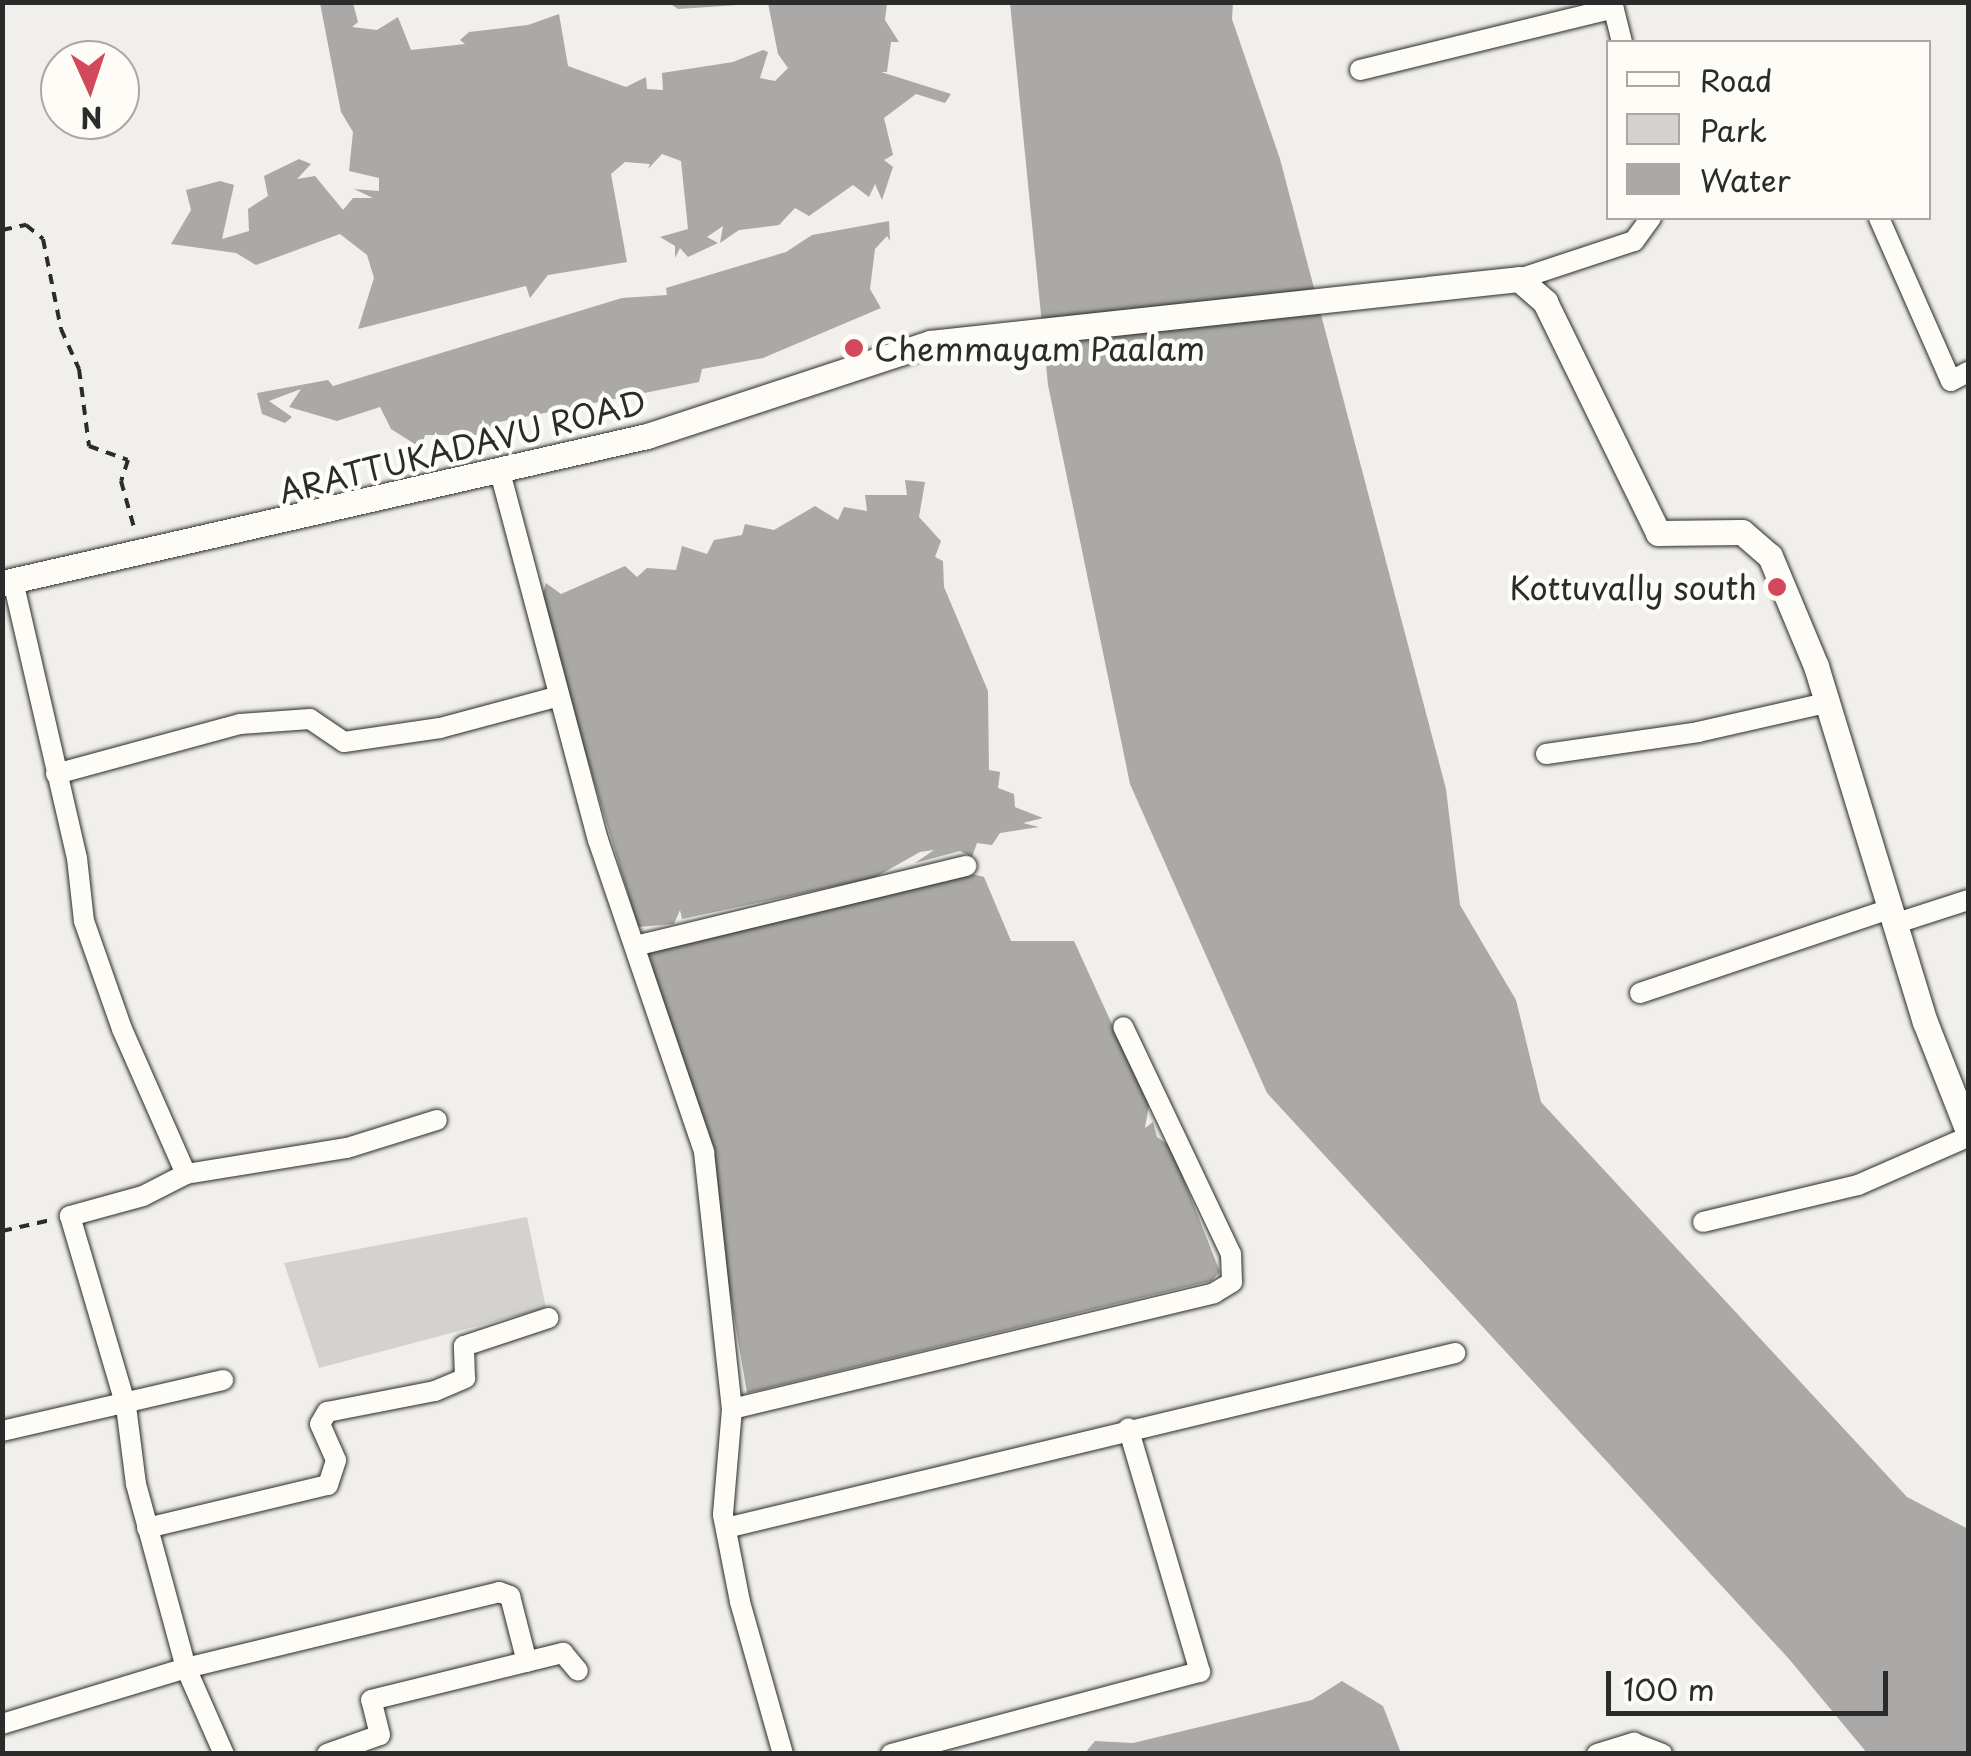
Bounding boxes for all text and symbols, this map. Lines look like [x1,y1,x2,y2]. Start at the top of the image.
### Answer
north arrow [40,40,140,140]
legend [1606,40,1931,220]
text: Road [1700,57,1773,102]
text: N [79,96,104,141]
text: Park [1700,107,1767,152]
text: Water [1700,157,1791,202]
place label: Chemmayam Paalam [874,329,1207,367]
marker: Chemmayam Paalam [843,337,865,359]
street label: ARATTUKADAVU ROAD [274,382,650,510]
place label: Kottuvally south [1510,568,1757,606]
marker: Kottuvally south [1766,576,1788,598]
scale bar [1611,1651,1894,1713]
text: 100 m [1623,1666,1715,1711]

